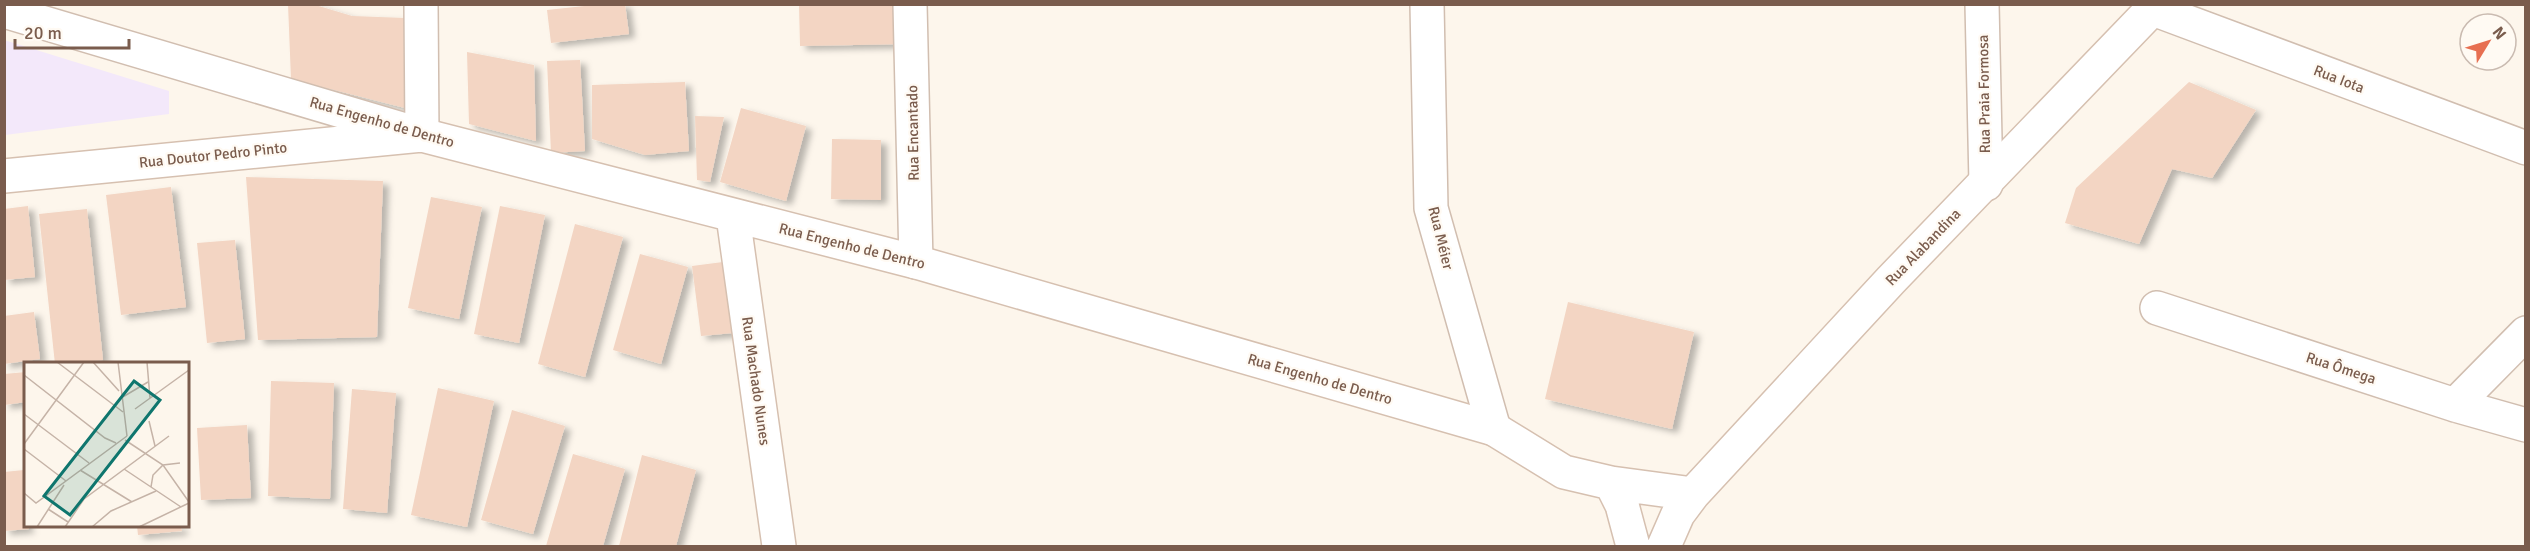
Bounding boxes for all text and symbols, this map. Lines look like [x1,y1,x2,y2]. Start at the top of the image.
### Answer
scale bar [15,12,129,50]
north arrow [2458,12,2518,72]
text: 20 m [24,22,62,44]
text: N [2488,23,2510,44]
street label: Rua Praia Formosa [1974,34,1994,154]
street label: Rua Iota [2311,61,2367,97]
street label: Rua Encantado [903,85,923,181]
street label: Rua Engenho de Dentro [308,93,457,151]
street label: Rua Doutor Pedro Pinto [138,138,288,172]
street label: Rua Méier [1424,205,1458,272]
street label: Rua Alabandina [1882,205,1964,289]
street label: Rua Engenho de Dentro [777,219,927,273]
street label: Rua Machado Nunes [738,315,774,447]
street label: Rua Ômega [2304,347,2379,388]
street label: Rua Engenho de Dentro [1246,350,1395,408]
inset map [24,362,189,527]

